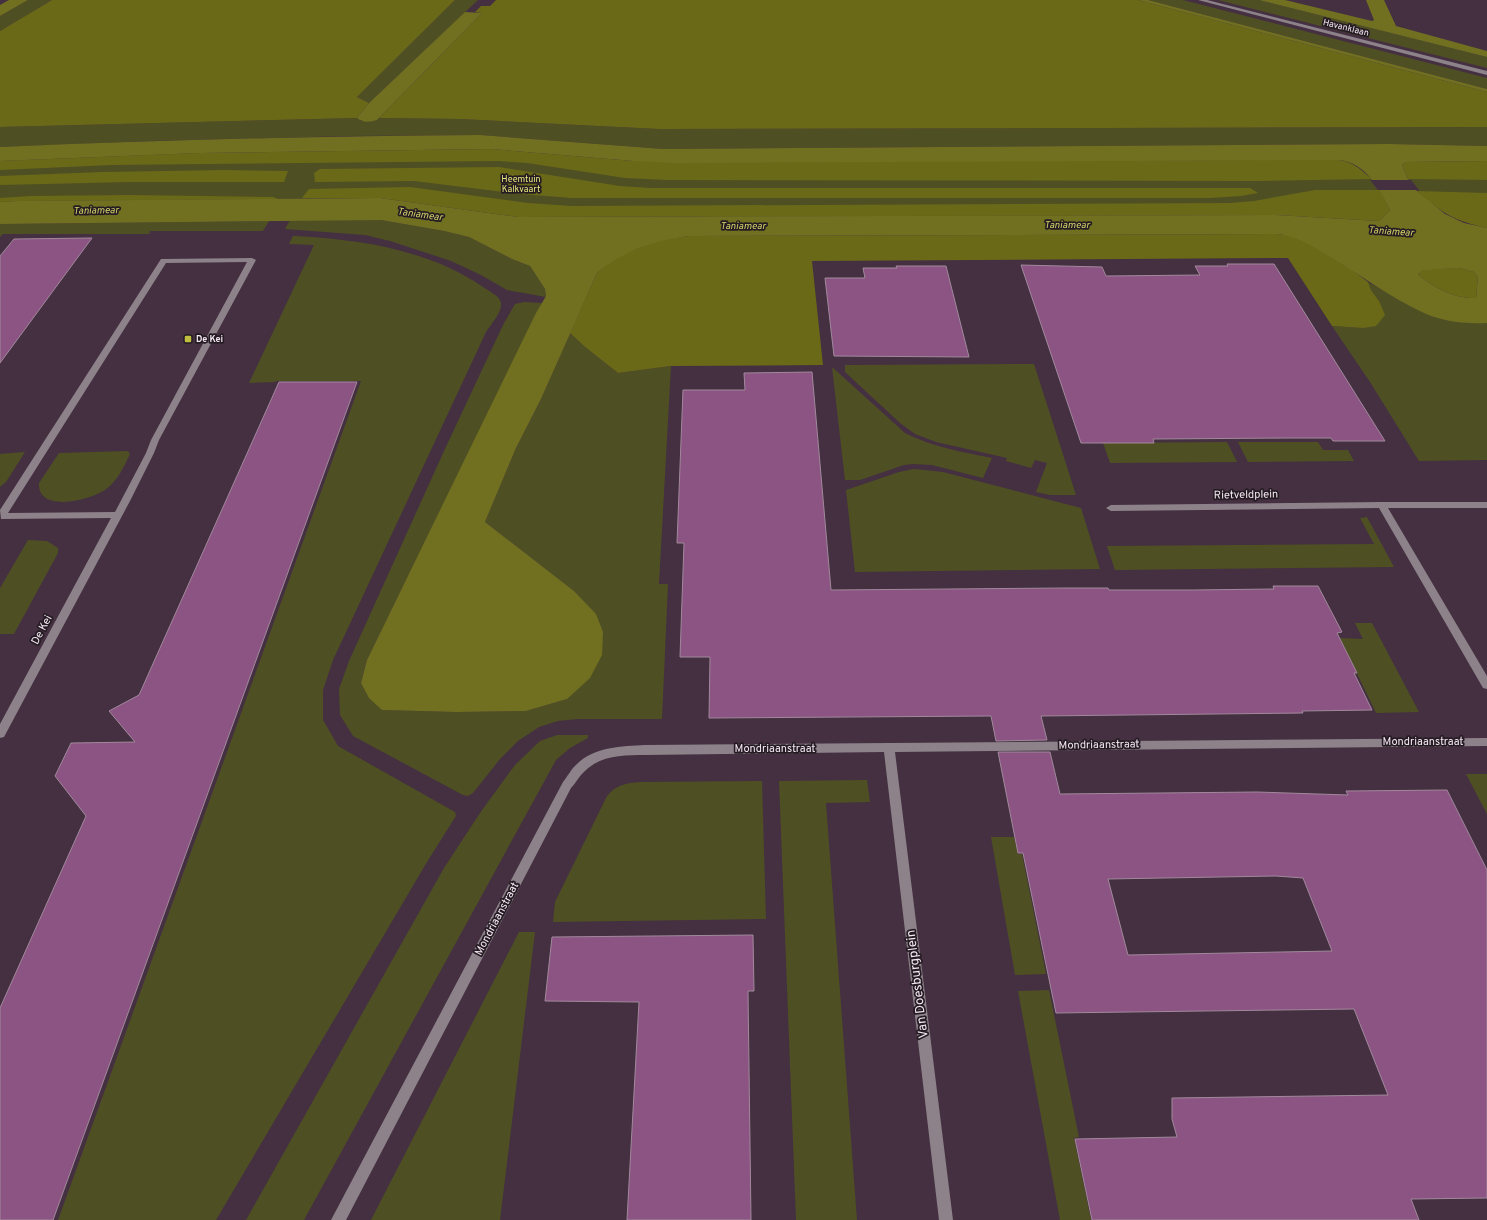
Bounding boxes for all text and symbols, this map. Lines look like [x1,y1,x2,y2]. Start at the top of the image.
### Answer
street label: Havanklaan [1322,17,1370,39]
park label: Heemtuin Kalkvaart [501,174,541,195]
water label: Taniamear [73,204,120,218]
water label: Taniamear [397,205,445,225]
water label: Taniamear [1044,219,1091,232]
water label: Taniamear [720,220,767,233]
water label: Taniamear [1368,224,1415,240]
marker: De Kei [183,334,193,344]
place label: De Kei [196,334,223,345]
street label: Rietveldplein [1214,487,1278,503]
street label: De Kei [28,613,56,647]
street label: Mondriaanstraat [1383,735,1463,749]
street label: Mondriaanstraat [1058,737,1140,753]
street label: Mondriaanstraat [735,742,815,756]
street label: Mondriaanstraat [472,880,522,958]
street label: Van Doesburgplein [903,929,933,1039]

